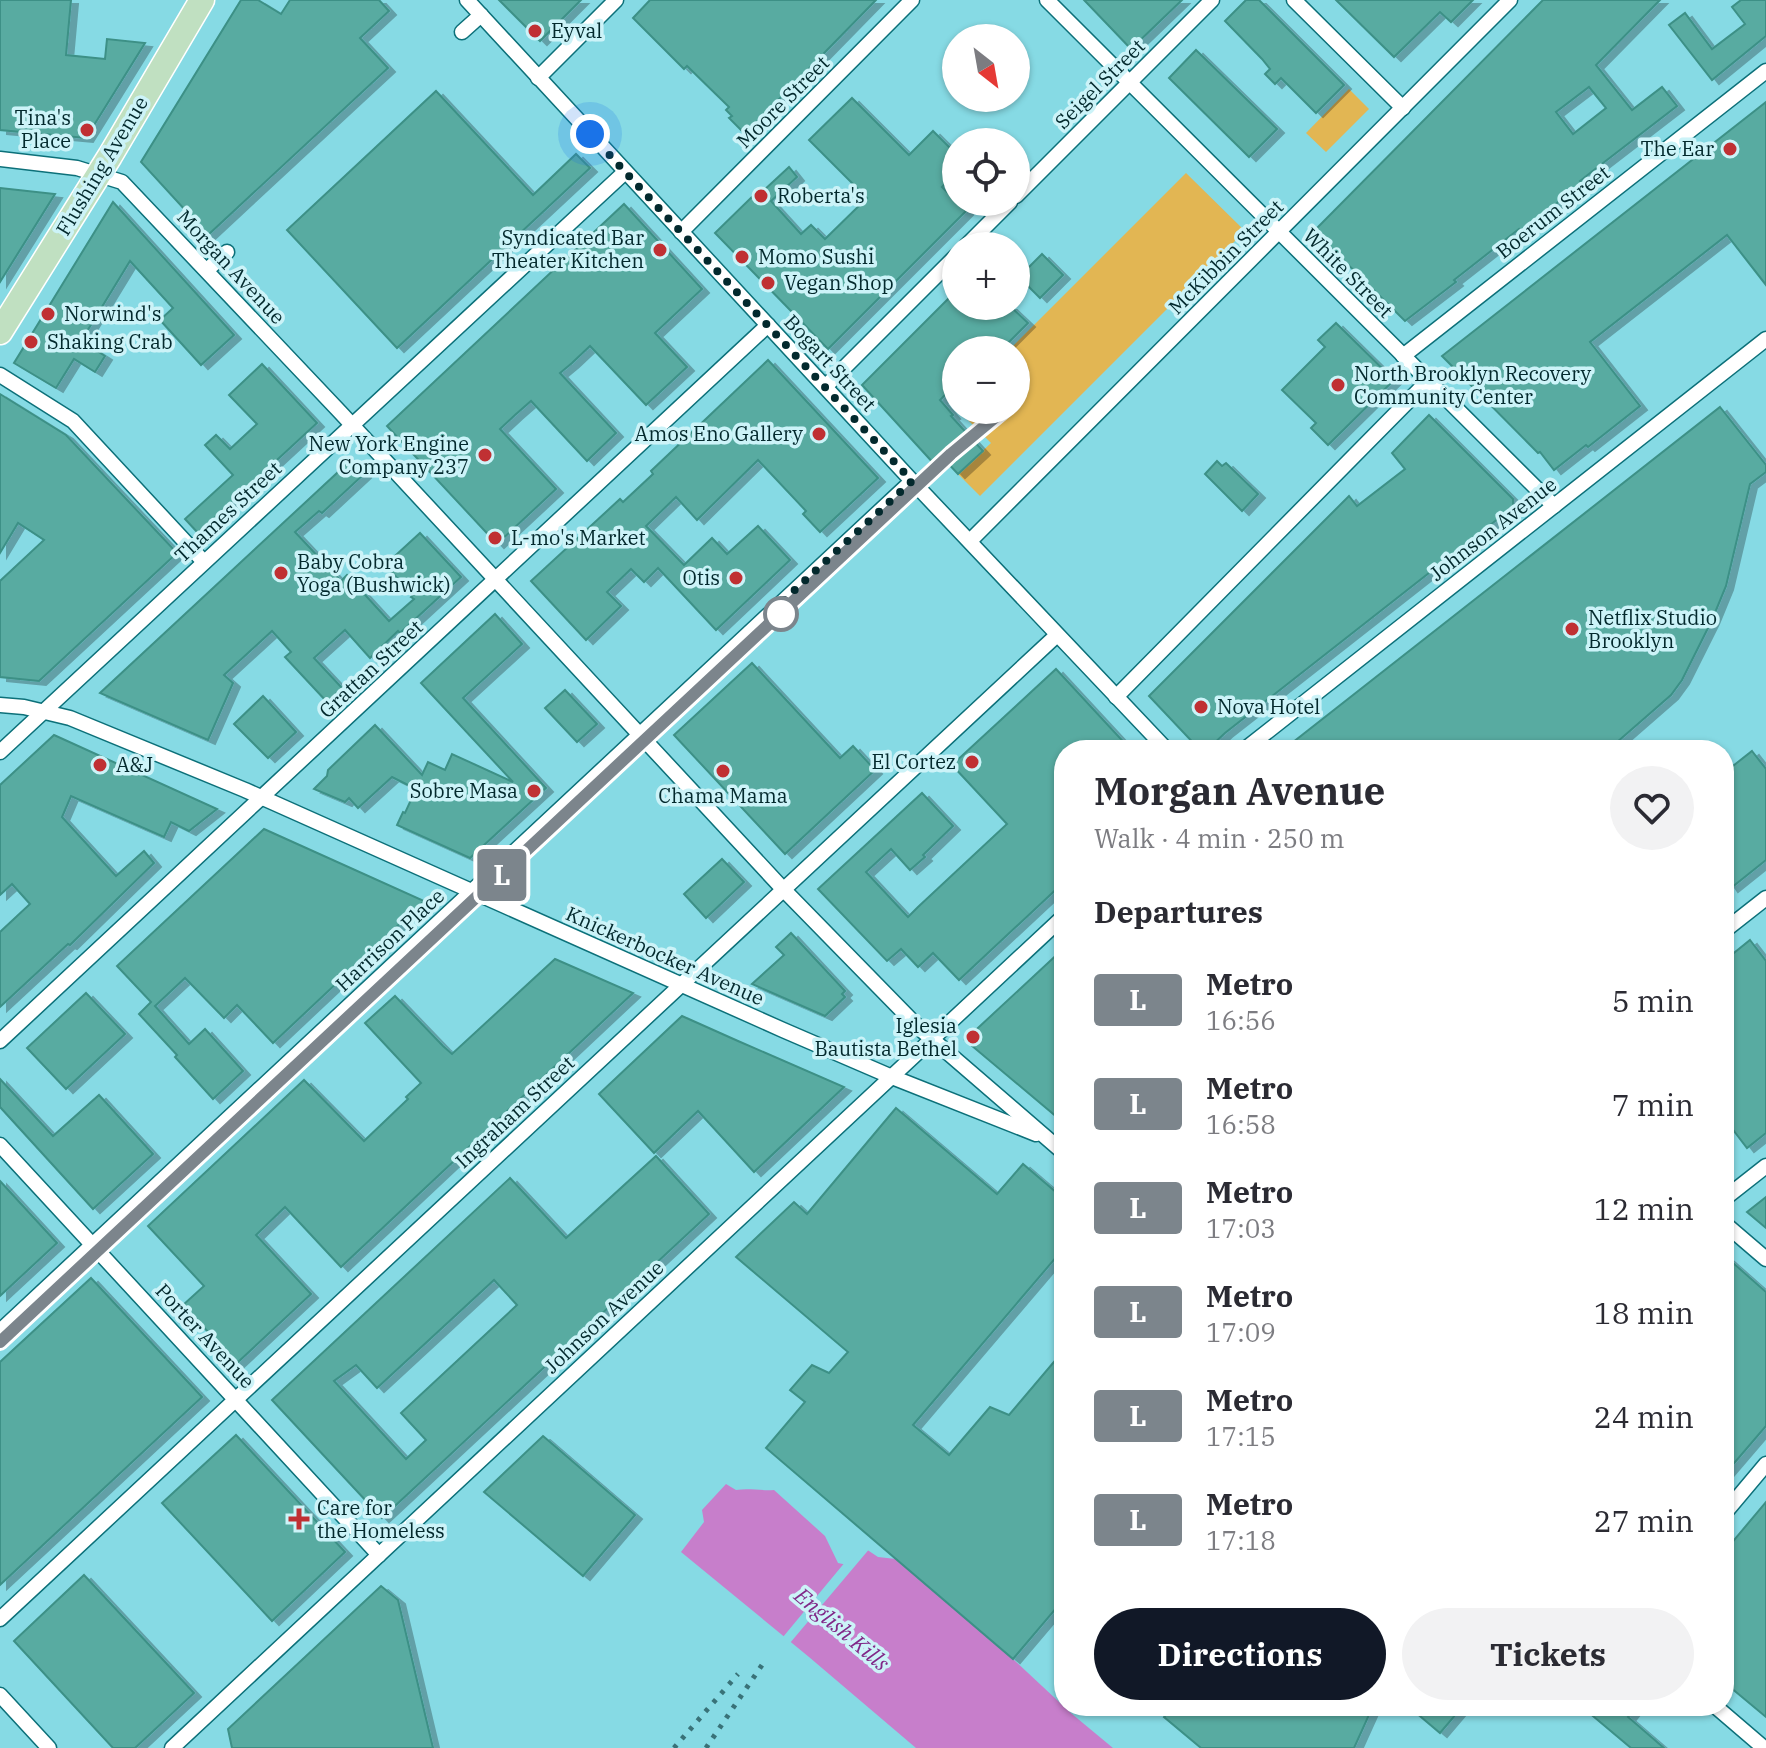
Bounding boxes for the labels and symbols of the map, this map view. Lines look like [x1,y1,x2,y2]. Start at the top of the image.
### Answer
place label: Eyval [551,17,602,44]
marker: Eyval [526,22,544,40]
north arrow [942,24,1030,112]
street label: Seigel Street [1049,33,1151,135]
street label: Moore Street [730,49,835,154]
street label: Flushing Avenue [49,91,154,240]
place label: Tina's Place [14,104,71,154]
your location [570,114,610,154]
marker: Tina's Place [78,121,96,139]
place label: The Ear [1641,135,1714,162]
marker: The Ear [1721,140,1739,158]
street label: Boerum Street [1490,159,1615,264]
place label: Roberta's [777,182,865,209]
marker: Roberta's [752,187,770,205]
street label: McKibbin Street [1162,193,1289,320]
street label: Morgan Avenue [171,204,291,330]
street label: White Street [1298,222,1399,323]
place label: Syndicated Bar Theater Kitchen [492,224,644,274]
marker: Syndicated Bar Theater Kitchen [651,241,669,259]
place label: Momo Sushi [758,243,874,270]
marker: Momo Sushi [733,248,751,266]
place label: Vegan Shop [784,269,894,296]
marker: Vegan Shop [759,274,777,292]
place label: Norwind's [64,300,162,327]
marker: Norwind's [39,305,57,323]
street label: Bogart Street [778,308,882,417]
place label: Shaking Crab [47,328,173,355]
marker: Shaking Crab [22,333,40,351]
place label: North Brooklyn Recovery Community Center [1354,360,1591,410]
marker: North Brooklyn Recovery Community Center [1329,376,1347,394]
place label: Amos Eno Gallery [635,420,803,447]
marker: Amos Eno Gallery [810,425,828,443]
place label: New York Engine Company 237 [309,430,469,480]
marker: New York Engine Company 237 [476,446,494,464]
street label: Thames Street [168,455,287,568]
street label: Johnson Avenue [1424,470,1562,587]
place label: L-mo's Market [511,524,645,551]
marker: L-mo's Market [486,529,504,547]
place label: Baby Cobra Yoga (Bushwick) [297,548,451,598]
marker: Baby Cobra Yoga (Bushwick) [272,564,290,582]
place label: Otis [683,564,720,591]
marker: Otis [727,569,745,587]
unlabelled marker [764,597,798,631]
place label: Netflix Studio Brooklyn [1588,604,1717,654]
street label: Grattan Street [313,614,428,724]
marker: Netflix Studio Brooklyn [1563,620,1581,638]
place label: Nova Hotel [1217,693,1320,720]
marker: Nova Hotel [1192,698,1210,716]
place label: El Cortez [872,748,956,775]
place label: A&J [116,751,153,778]
marker: El Cortez [963,753,981,771]
marker: A&J [91,756,109,774]
marker: Chama Mama [714,762,732,780]
place label: Sobre Masa [410,777,518,804]
marker: Sobre Masa [525,782,543,800]
place label: Chama Mama [658,782,788,809]
line badge: L [476,849,528,901]
street label: Harrison Place [329,882,450,997]
street label: Knickerbocker Avenue [562,900,769,1011]
place label: Iglesia Bautista Bethel [814,1012,957,1062]
marker: Iglesia Bautista Bethel [964,1028,982,1046]
street label: Ingraham Street [449,1049,580,1174]
street label: Johnson Avenue [538,1254,669,1379]
street label: Porter Avenue [150,1277,261,1394]
place label: Care for the Homeless [317,1494,445,1544]
marker: Care for the Homeless [288,1508,310,1530]
water label: English Kills [788,1580,896,1677]

